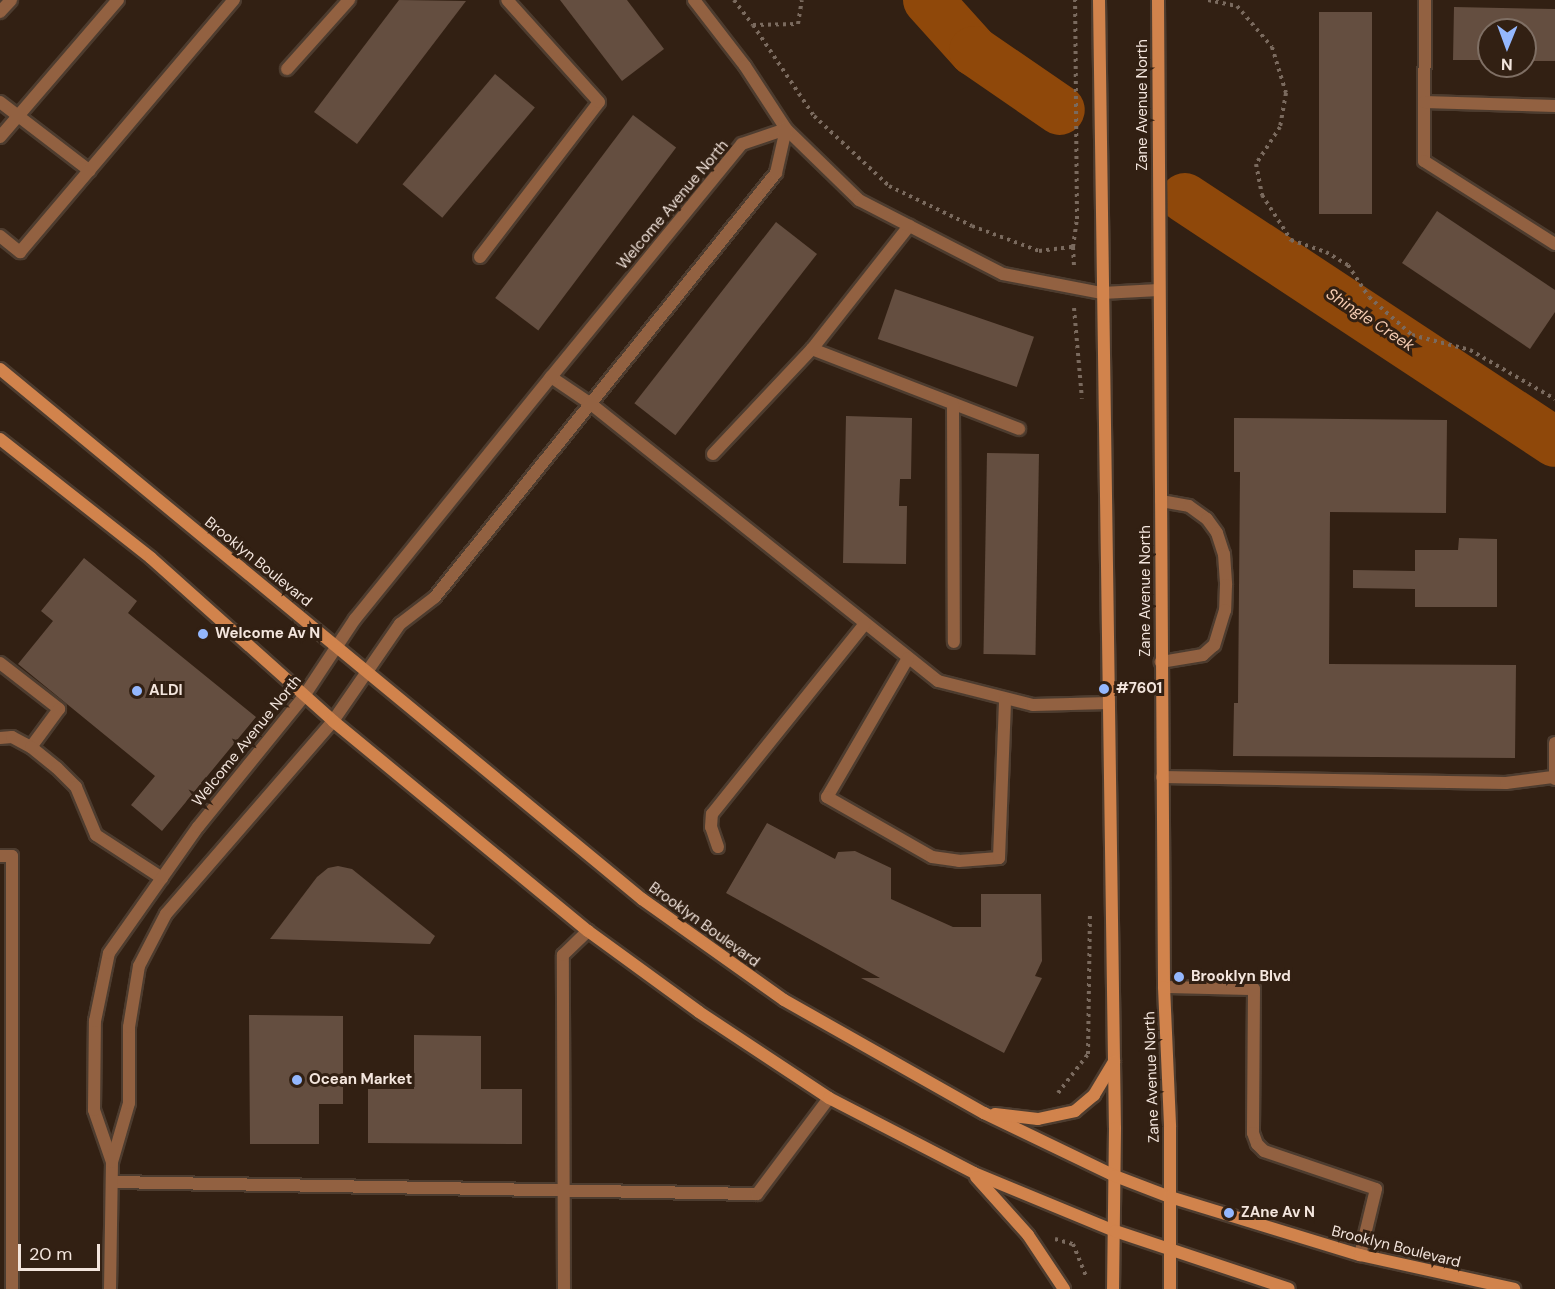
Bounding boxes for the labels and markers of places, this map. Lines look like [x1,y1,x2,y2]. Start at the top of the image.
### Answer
place label: Welcome Av N [215,625,320,643]
marker: Welcome Av N [196,627,210,641]
place label: #7601 [1116,680,1162,698]
place label: ALDI [149,682,183,700]
marker: #7601 [1097,682,1111,696]
marker: ALDI [130,684,144,698]
place label: Brooklyn Blvd [1191,968,1291,986]
marker: Brooklyn Blvd [1172,970,1186,984]
place label: Ocean Market [309,1071,412,1089]
marker: Ocean Market [290,1073,304,1087]
place label: ZAne Av N [1241,1204,1315,1222]
marker: ZAne Av N [1222,1206,1236,1220]

